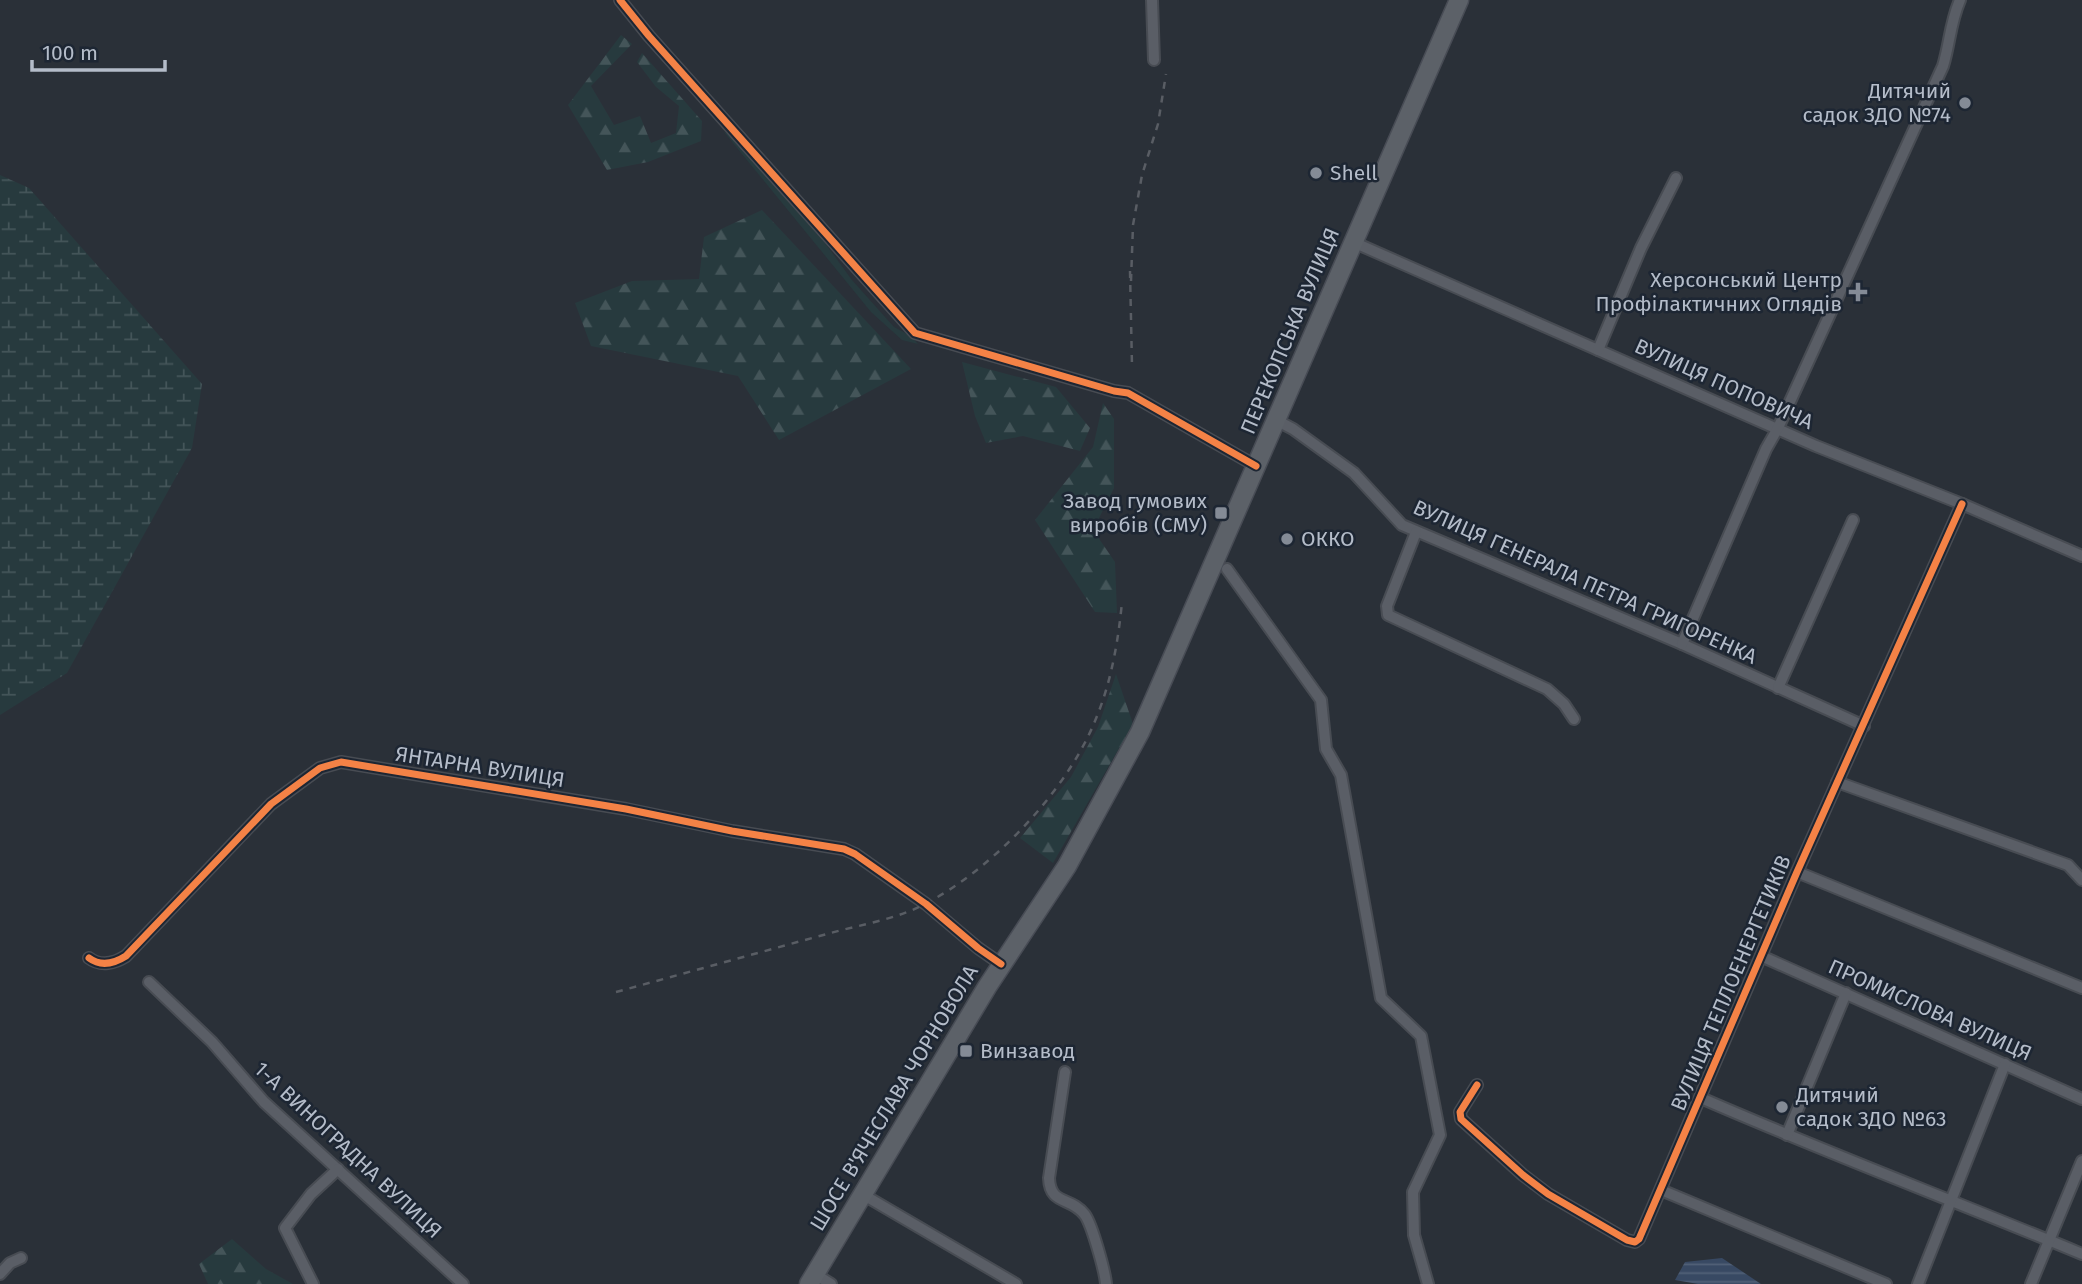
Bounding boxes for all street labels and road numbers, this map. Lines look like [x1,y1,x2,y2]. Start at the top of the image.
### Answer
street label: ПЕРЕКОПСЬКА ВУЛИЦЯ [1235,224,1345,438]
street label: ВУЛИЦЯ ПОПОВИЧА [1631,333,1817,435]
street label: ВУЛИЦЯ ГЕНЕРАЛА ПЕТРА ГРИГОРЕНКА [1409,494,1761,670]
street label: ЯНТАРНА ВУЛИЦЯ [394,741,566,793]
street label: ВУЛИЦЯ ТЕПЛОЕНЕРГЕТИКІВ [1665,851,1797,1115]
street label: ПРОМИСЛОВА ВУЛИЦЯ [1824,953,2036,1067]
street label: ШОСЕ В'ЯЧЕСЛАВА ЧОРНОВОЛА [804,960,984,1236]
street label: 1-А ВИНОГРАДНА ВУЛИЦЯ [249,1056,447,1244]

